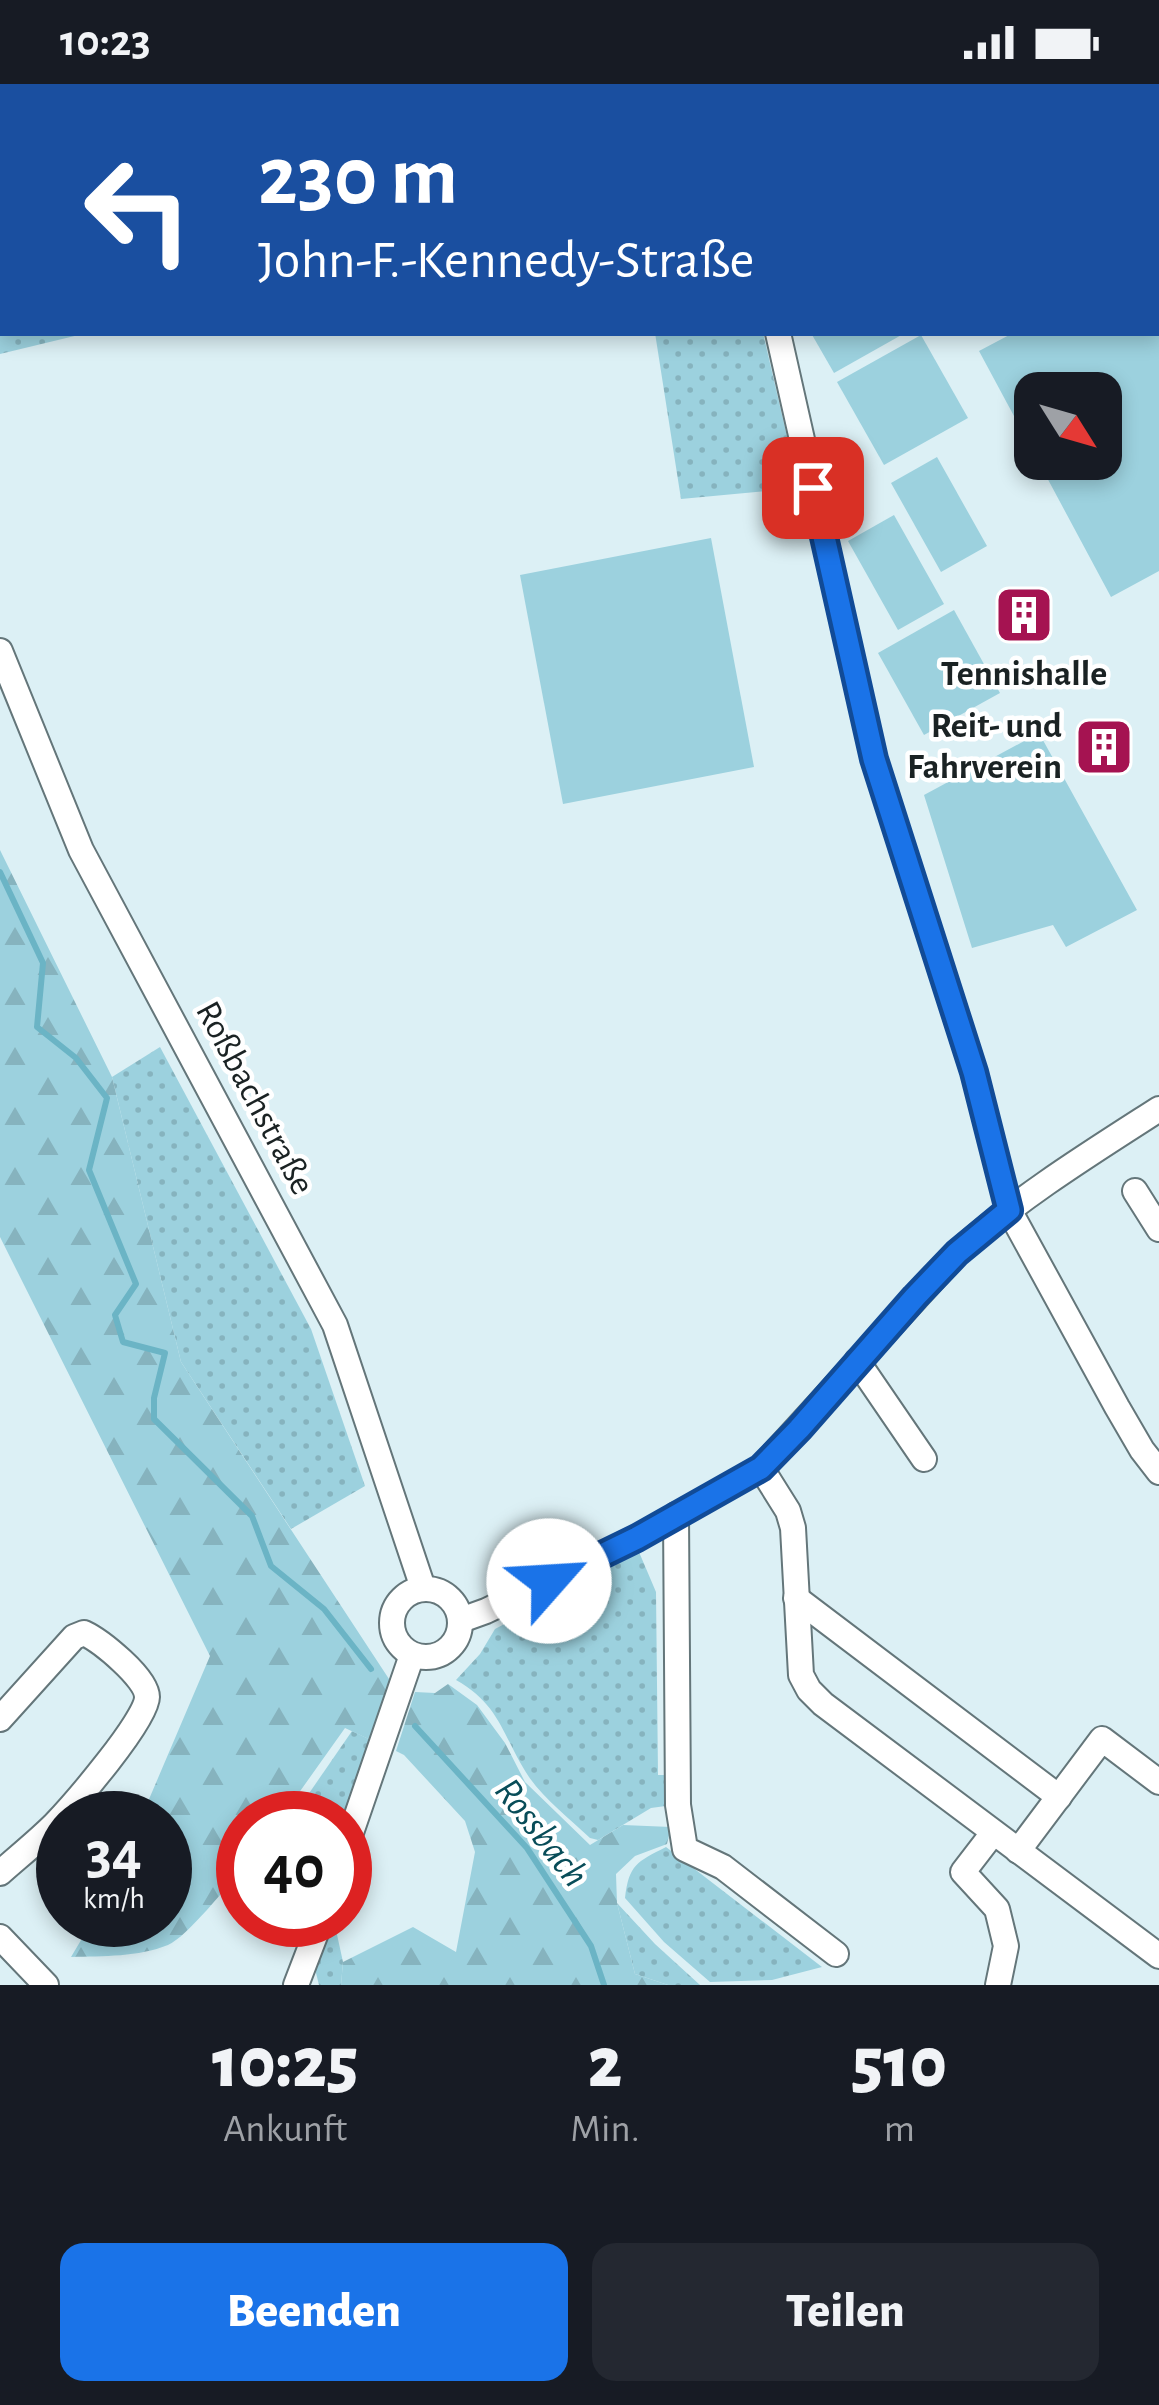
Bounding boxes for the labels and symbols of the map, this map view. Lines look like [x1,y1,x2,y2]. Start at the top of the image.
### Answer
north arrow [1014,372,1122,480]
pin [762,437,864,539]
building icon: Tennishalle [993,584,1055,646]
place label: Tennishalle [941,656,1107,692]
place label: Reit- und Fahrverein [907,708,1062,785]
building icon: Reit- und Fahrverein [1073,716,1135,778]
street label: Roßbachstraße [189,996,321,1200]
position arrow [486,1518,612,1644]
water label: Rossbach [487,1771,595,1895]
speed limit sign: 40 [216,1791,372,1947]

